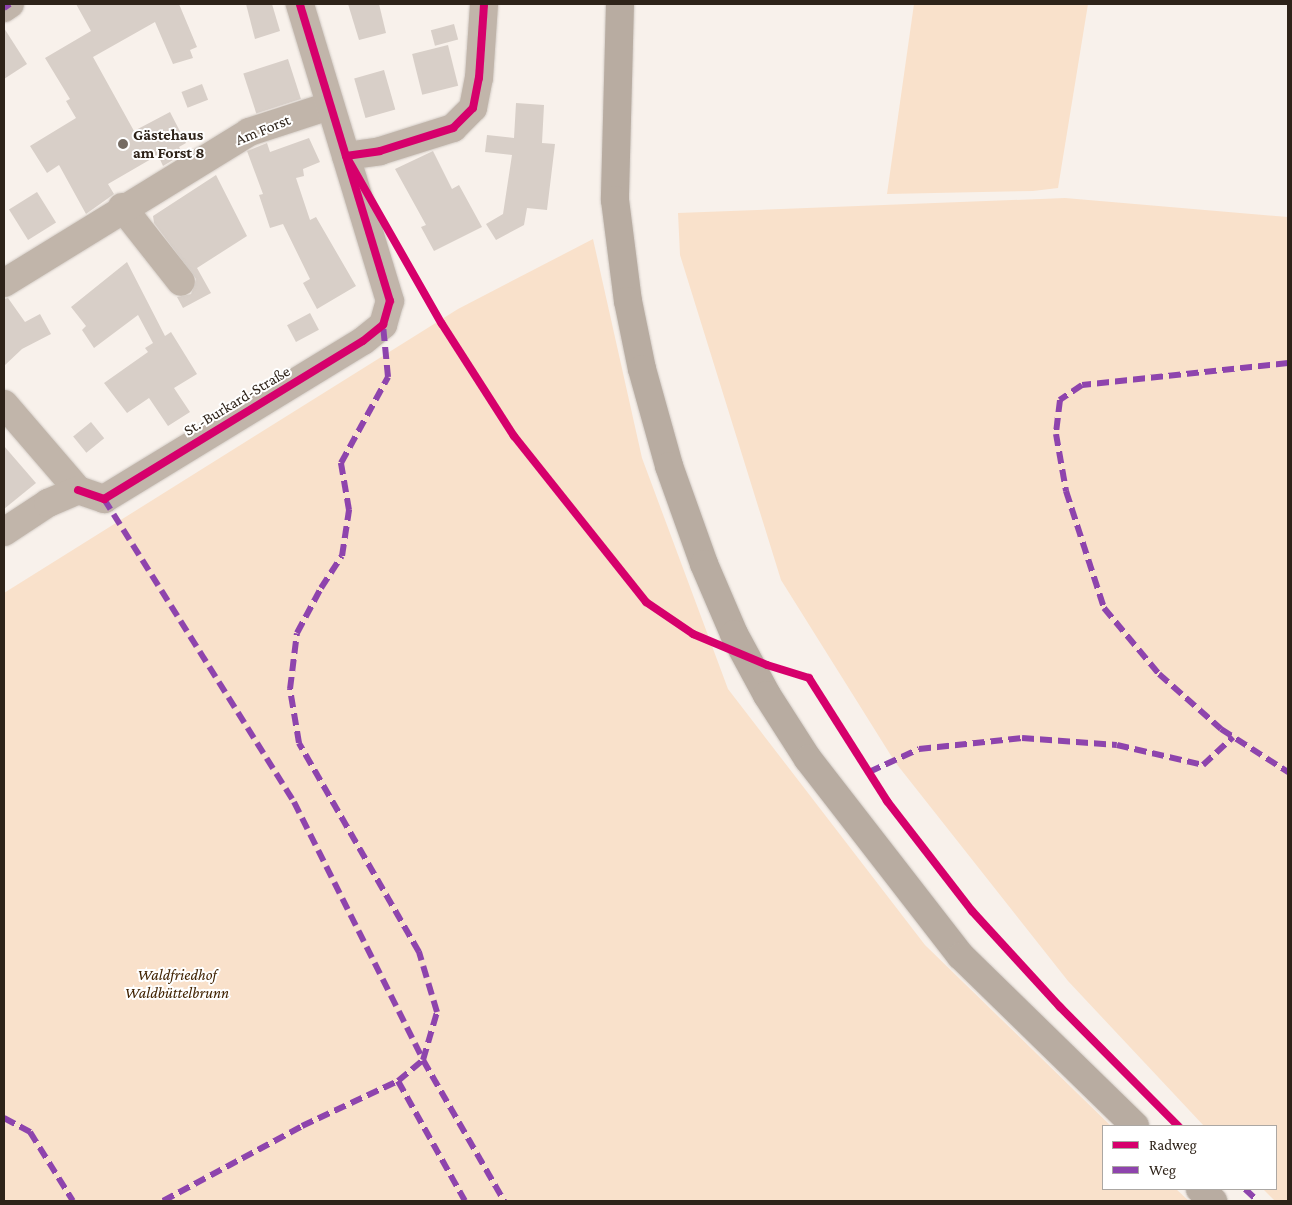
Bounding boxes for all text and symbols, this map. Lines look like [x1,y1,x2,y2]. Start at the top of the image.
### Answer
street label: Am Forst [233,110,293,150]
place label: Gästehaus am Forst 8 [133,125,205,163]
marker: Gästehaus am Forst 8 [117,138,129,150]
street label: St.-Burkard-Straße [180,362,294,440]
park label: Waldfriedhof Waldbüttelbrunn [125,965,229,1003]
legend [1102,1125,1277,1190]
text: Radweg [1149,1137,1197,1153]
text: Weg [1149,1162,1176,1178]

